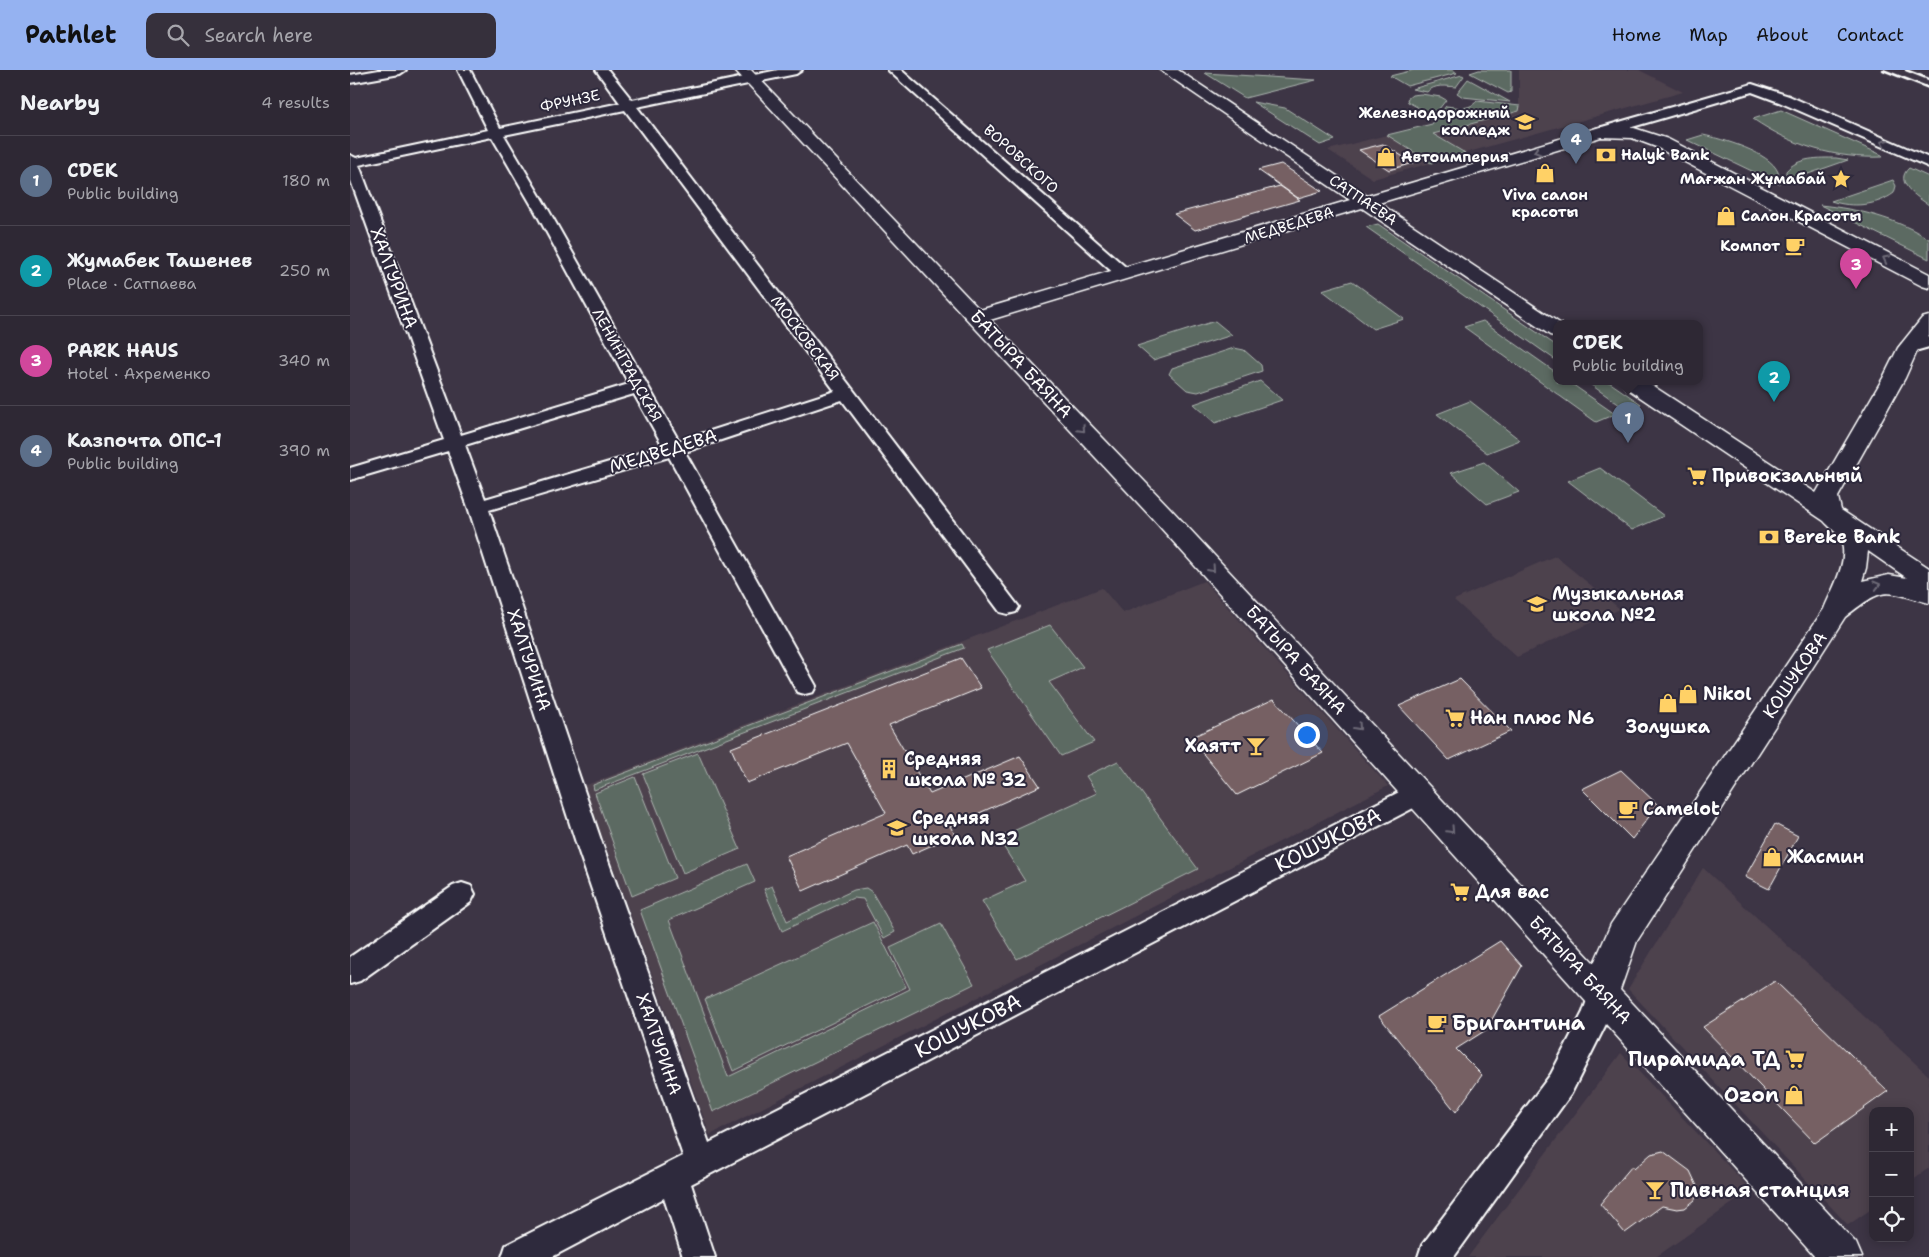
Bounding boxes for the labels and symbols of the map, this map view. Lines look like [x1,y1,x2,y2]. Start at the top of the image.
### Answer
street label: ФРУНЗЕ [538,85,602,117]
place label: Железнодорожный колледж [1359,103,1511,140]
school or university icon: Железнодорожный колледж [1514,111,1536,133]
street label: ВОРОВСКОГО [979,120,1063,198]
pin: 4 [1560,123,1592,164]
one-way arrow [1880,139,1889,150]
bank icon: Halyk Bank [1595,144,1617,166]
one-way arrow [1533,145,1541,155]
place label: Halyk Bank [1621,145,1710,165]
shop icon: Автоимперия [1375,146,1397,168]
place label: Автоимперия [1401,147,1509,167]
shop icon: Viva cалон красоты [1534,162,1556,184]
place icon: Мағжан Жұмабай [1830,168,1852,190]
place label: Мағжан Жұмабай [1680,169,1827,189]
street label: САТПАЕВА [1325,170,1401,230]
place label: Viva cалон красоты [1502,185,1588,222]
street label: МЕДВЕДЕВА [1242,202,1337,248]
shop icon: Салон Красоты [1715,205,1737,227]
place label: Салон Красоты [1741,206,1862,226]
street label: ХАЛТУРИНА [365,224,423,332]
cafe icon: Компот [1784,235,1806,257]
place label: Компот [1720,236,1780,256]
pin: 3 [1840,248,1872,289]
one-way arrow [1882,255,1891,265]
street label: МОСКОВСКАЯ [766,291,844,385]
street label: ЛЕНИНГРАДСКАЯ [588,305,666,425]
street label: БАТЫРА БАЯНА [965,305,1077,423]
pin: 2 [1758,361,1790,402]
pin: 1 [1612,402,1644,443]
street label: МЕДВЕДЕВА [606,423,720,479]
one-way arrow [1076,423,1085,432]
place label: Привокзальный [1712,464,1863,488]
supermarket icon: Привокзальный [1686,465,1708,487]
place label: Bereke Bank [1784,525,1901,549]
bank icon: Bereke Bank [1758,526,1780,548]
one-way arrow [1207,563,1216,572]
one-way arrow [1872,581,1880,591]
place label: Музыкальная школа №2 [1552,582,1684,627]
school or university icon: Музыкальная школа №2 [1526,593,1548,615]
street label: БАТЫРА БАЯНА [1240,600,1352,720]
street label: ХАЛТУРИНА [501,606,557,714]
street label: КОШУКОВА [1757,627,1833,723]
place label: Nikol [1703,682,1751,706]
shop icon: Nikol [1677,683,1699,705]
shop icon: Золушка [1657,692,1679,714]
place label: Нан плюс N6 [1470,706,1594,730]
supermarket icon: Нан плюс N6 [1444,707,1466,729]
place label: Золушка [1626,715,1711,739]
your location [1294,722,1320,748]
one-way arrow [1352,722,1361,731]
place label: Хаятт [1185,734,1241,758]
bar icon: Хаятт [1245,735,1267,757]
place label: Средняя школа № 32 [904,747,1026,792]
building icon: Средняя школа № 32 [878,758,900,780]
place label: Camelot [1643,797,1720,821]
cafe icon: Camelot [1617,798,1639,820]
street label: КОШУКОВА [1270,801,1386,879]
place label: Средняя школа N32 [912,806,1019,851]
school or university icon: Средняя школа N32 [886,817,908,839]
one-way arrow [1445,824,1454,833]
place label: Жасмин [1787,845,1864,869]
shop icon: Жасмин [1761,846,1783,868]
place label: Для вас [1475,880,1549,904]
supermarket icon: Для вас [1449,881,1471,903]
street label: БАТЫРА БАЯНА [1524,911,1636,1029]
street label: КОШУКОВА [910,987,1026,1065]
street label: ХАЛТУРИНА [630,990,688,1098]
place label: Бригантина [1452,1009,1586,1037]
cafe icon: Бригантина [1426,1012,1448,1034]
place label: Пирамида ТД [1628,1045,1780,1073]
supermarket icon: Пирамида ТД [1784,1048,1806,1070]
place label: Ozon [1724,1081,1779,1109]
shop icon: Ozon [1783,1084,1805,1106]
place label: Пивная станция [1670,1176,1850,1204]
bar icon: Пивная станция [1644,1179,1666,1201]

